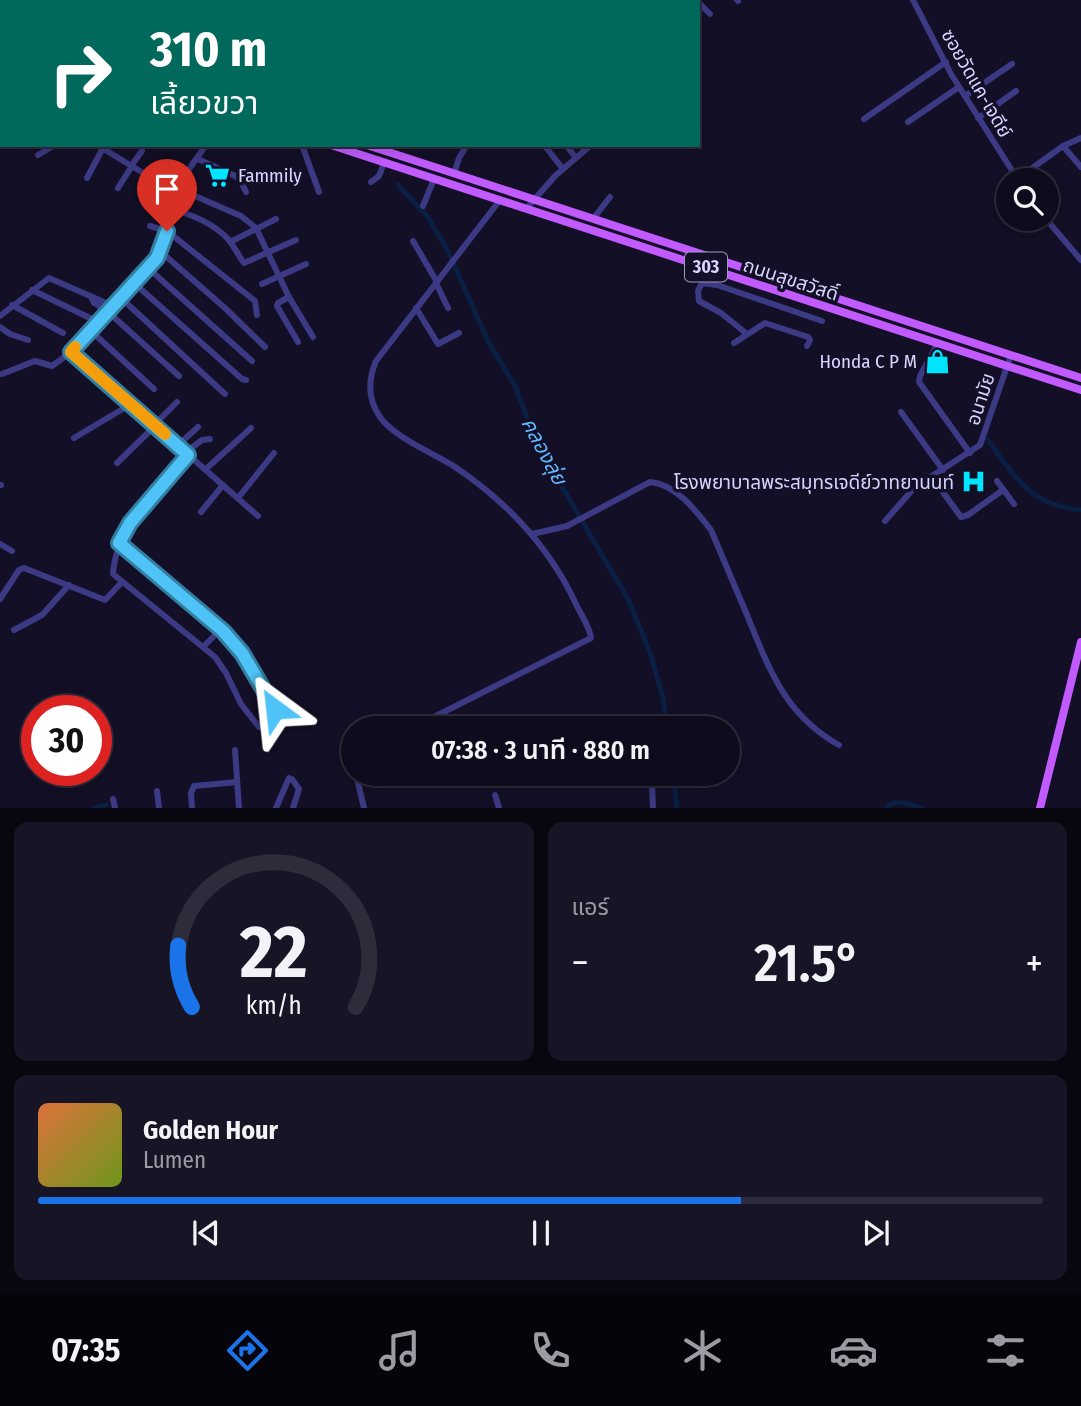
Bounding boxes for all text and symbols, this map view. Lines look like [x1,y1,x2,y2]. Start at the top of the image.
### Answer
text: 310 m [150,20,267,79]
street label: ซอยวัดแค-เจดีย์ [936,25,1017,142]
icon: right [35,28,126,119]
text: เลี้ยวขวา [150,84,258,122]
pin [137,159,197,231]
supermarket icon: Fammily [204,161,232,189]
place label: Fammily [238,164,302,187]
map controls [996,168,1059,231]
button: search [996,168,1059,231]
icon: arrive [148,170,186,208]
road number: 303 [685,253,727,282]
street label: ถนนสุขสวัสดิ์ [740,253,841,306]
shop icon: Honda C P M [923,347,951,375]
place label: Honda C P M [819,350,917,373]
street label: อนามัย [961,370,1000,428]
water label: คลองลุ่ย [515,413,573,491]
hospital icon: โรงพยาบาลพระสมุทรเจดีย์วาทยานนท์ [960,468,988,496]
place label: โรงพยาบาลพระสมุทรเจดีย์วาทยานนท์ [674,471,954,494]
position arrow [238,672,312,746]
speed limit sign: 30 [21,695,112,786]
text: 07:38 · 3 นาที · 880 m [431,735,650,766]
text: แอร์ [572,893,609,921]
text: 22 [239,910,307,997]
text: 21.5° [754,932,860,995]
text: − [572,940,589,986]
text: + [1026,940,1043,986]
text: km/h [246,991,302,1021]
text: Golden Hour [143,1115,278,1146]
text: Lumen [143,1146,206,1174]
icon: previous [187,1214,225,1252]
icon: pause [522,1214,560,1252]
icon: next [857,1214,895,1252]
icon: directions [223,1326,272,1375]
icon: music [375,1326,424,1375]
icon: phone [526,1326,575,1375]
icon: climate [678,1326,727,1375]
icon: car [829,1326,878,1375]
icon: filters [981,1326,1030,1375]
text: 07:35 [51,1331,120,1369]

